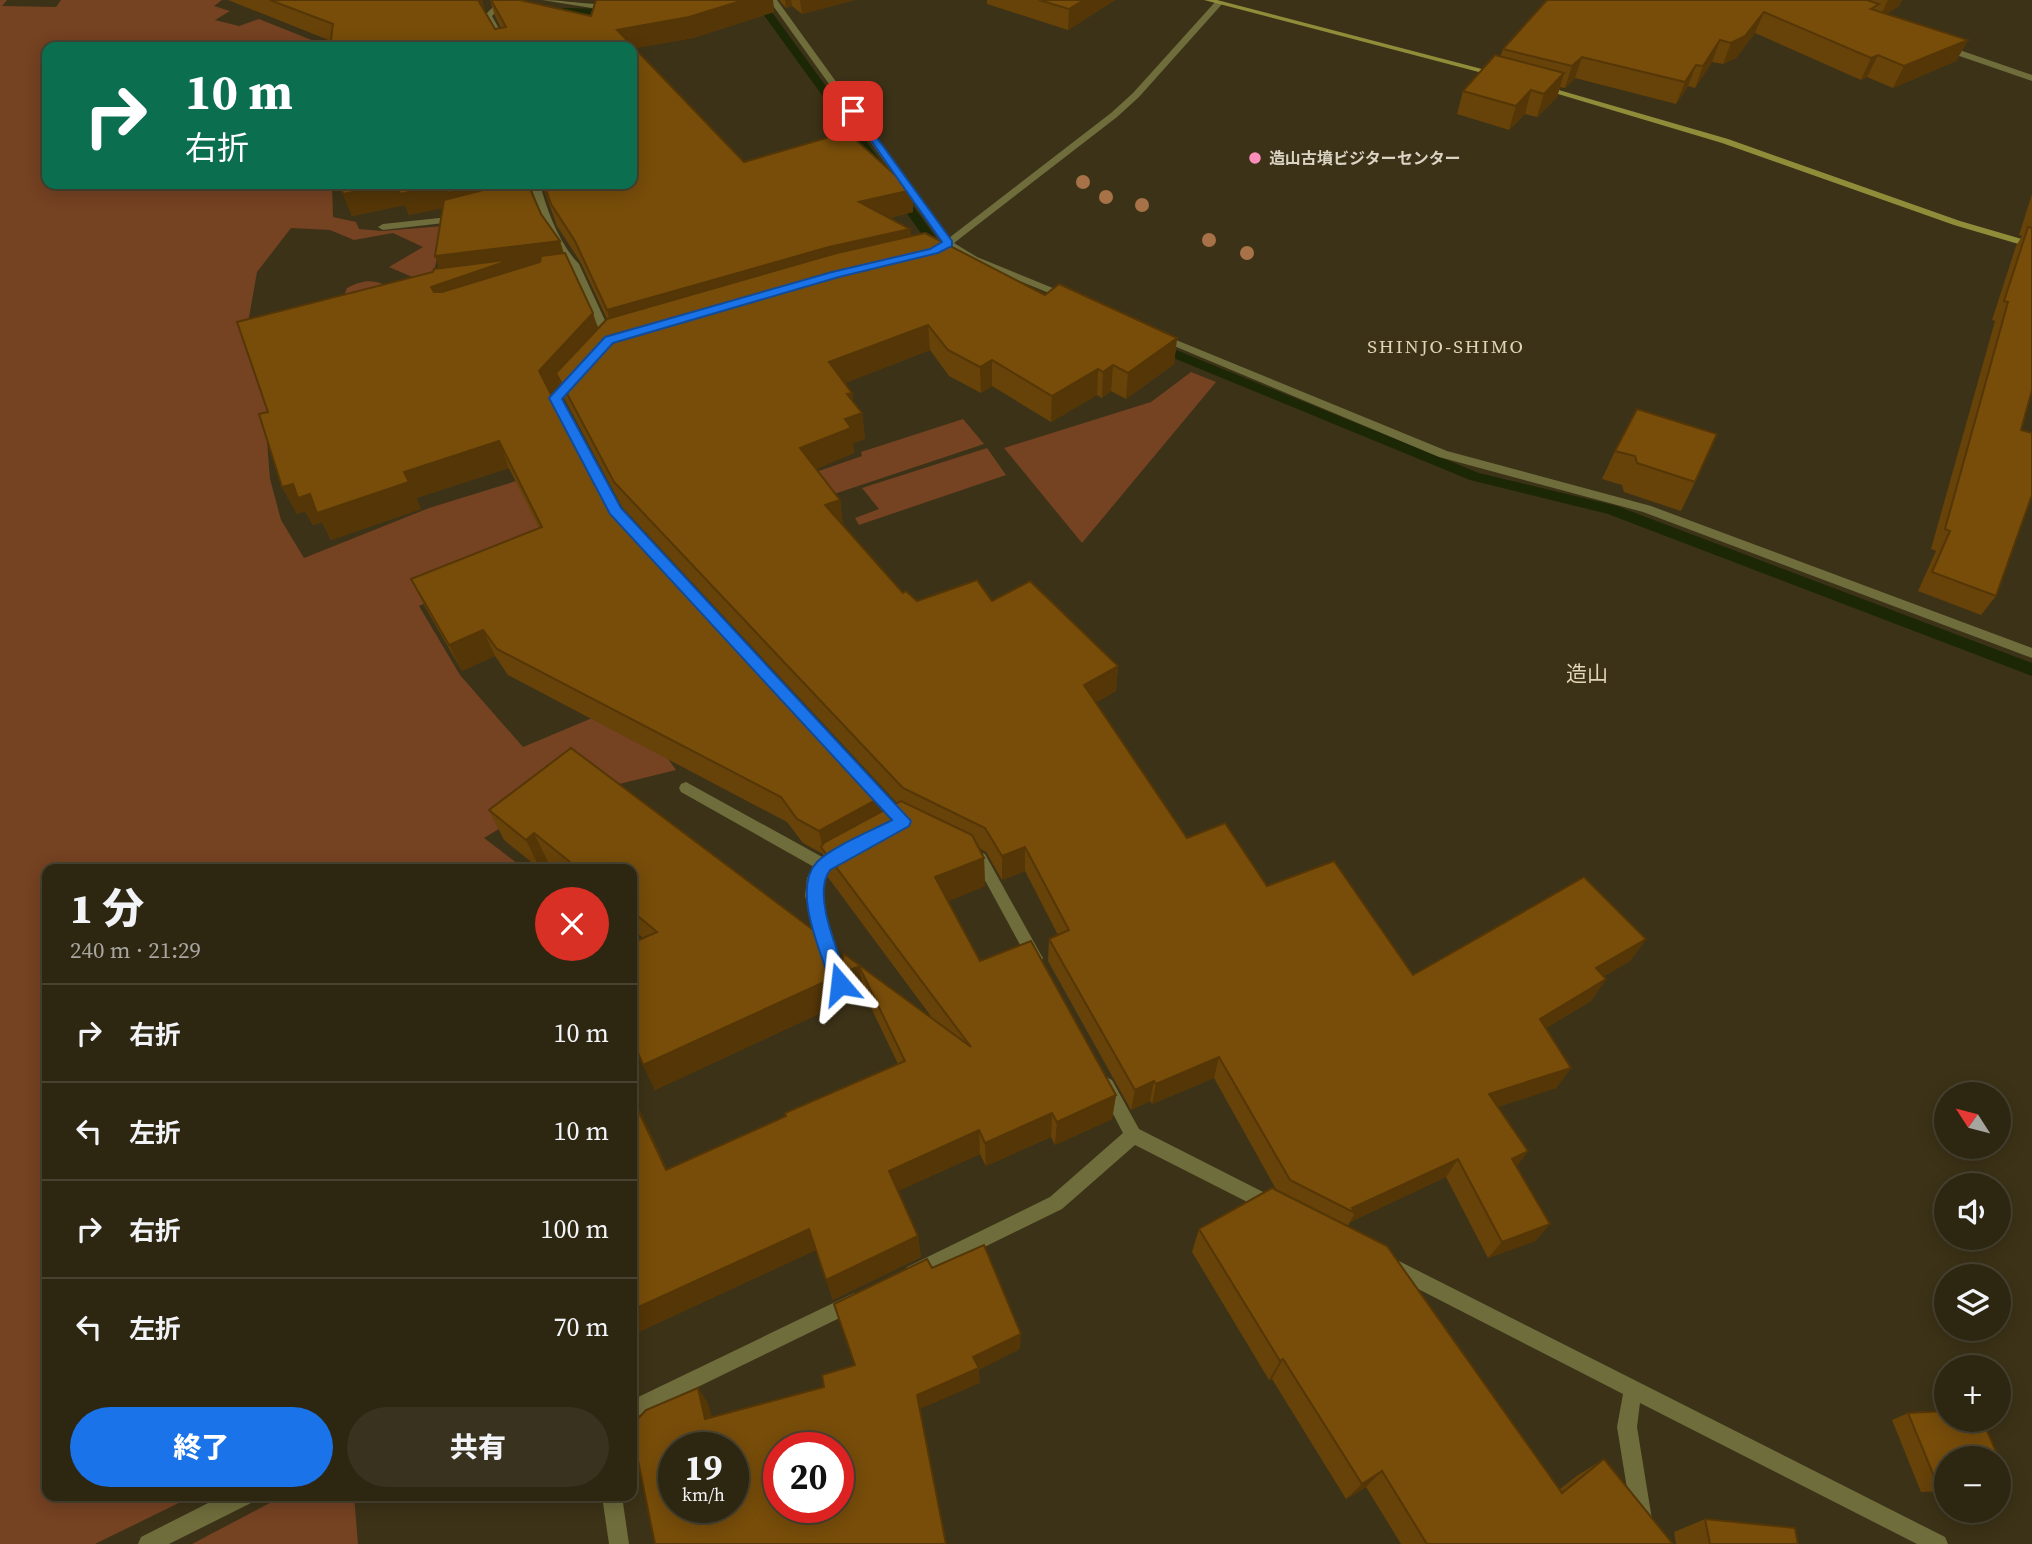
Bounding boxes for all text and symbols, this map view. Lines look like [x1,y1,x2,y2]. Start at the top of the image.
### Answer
text: 10 m [185,58,293,125]
icon: right [70,70,161,161]
pin [823,81,883,141]
icon: arrive [834,92,872,130]
text: 右折 [185,126,249,170]
place label: 造山古墳ビジターセンター [1269,147,1461,169]
marker: 造山古墳ビジターセンター [1247,150,1263,166]
district label: SHINJO-SHIMO [1367,333,1525,359]
district label: 造山 [1566,659,1608,688]
text: 1 分 [70,879,144,937]
button: close [535,887,609,961]
text: 240 m · 21:29 [70,934,201,966]
position arrow [803,947,877,1021]
icon: right [70,1014,108,1052]
text: 10 m [554,1015,609,1051]
text: 右折 [129,1017,181,1053]
north arrow [1934,1082,2011,1158]
map controls [1934,1082,2011,1523]
icon: left [70,1112,108,1150]
text: 10 m [554,1113,609,1149]
text: 左折 [129,1115,181,1151]
button: sound [1934,1173,2011,1250]
icon: right [70,1210,108,1248]
text: 100 m [541,1211,609,1247]
text: 右折 [129,1213,181,1249]
button: layers [1934,1264,2011,1341]
icon: left [70,1308,108,1346]
text: 70 m [554,1309,609,1345]
text: 左折 [129,1311,181,1347]
button: + [1934,1355,2011,1432]
button: 終了 [70,1407,333,1487]
button: 共有 [347,1407,609,1487]
speed limit sign: 20 [763,1432,854,1523]
text: 19 [685,1444,722,1492]
button: − [1934,1446,2011,1523]
text: km/h [682,1482,725,1507]

